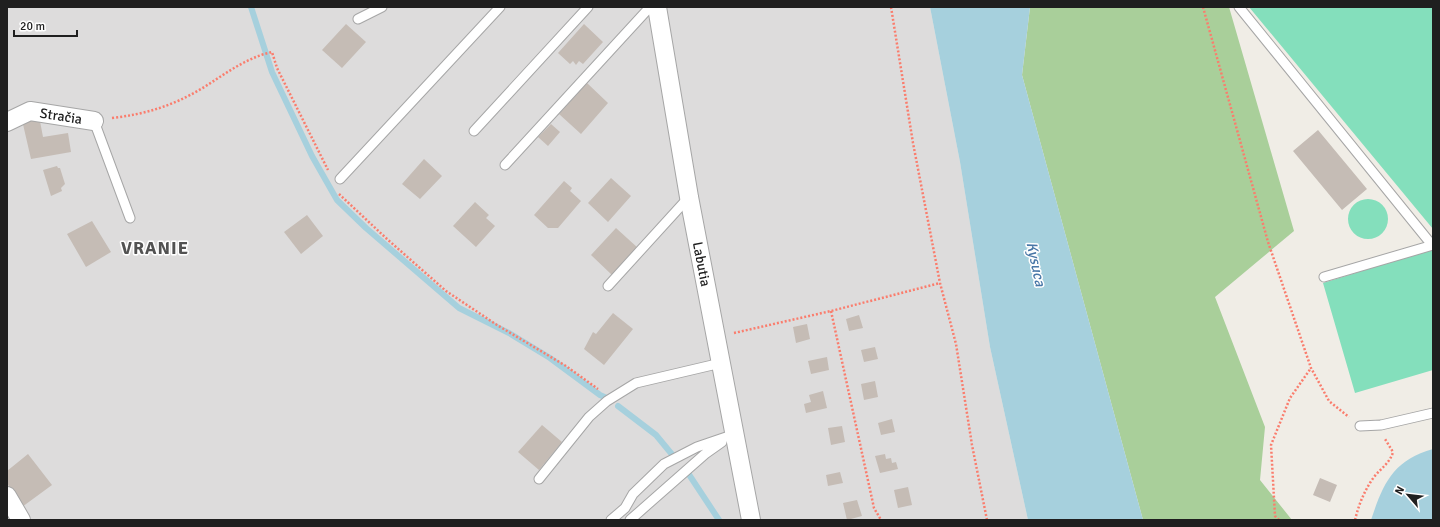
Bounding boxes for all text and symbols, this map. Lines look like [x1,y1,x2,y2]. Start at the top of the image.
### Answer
scale bar [14,12,77,38]
text: 20 m [20,19,45,34]
street label: Stračia [39,105,83,128]
district label: VRANIE [121,237,189,259]
street label: Labutia [689,240,714,288]
water label: Kysuca [1023,240,1050,288]
north arrow [1388,475,1428,515]
text: N [1392,484,1407,497]

